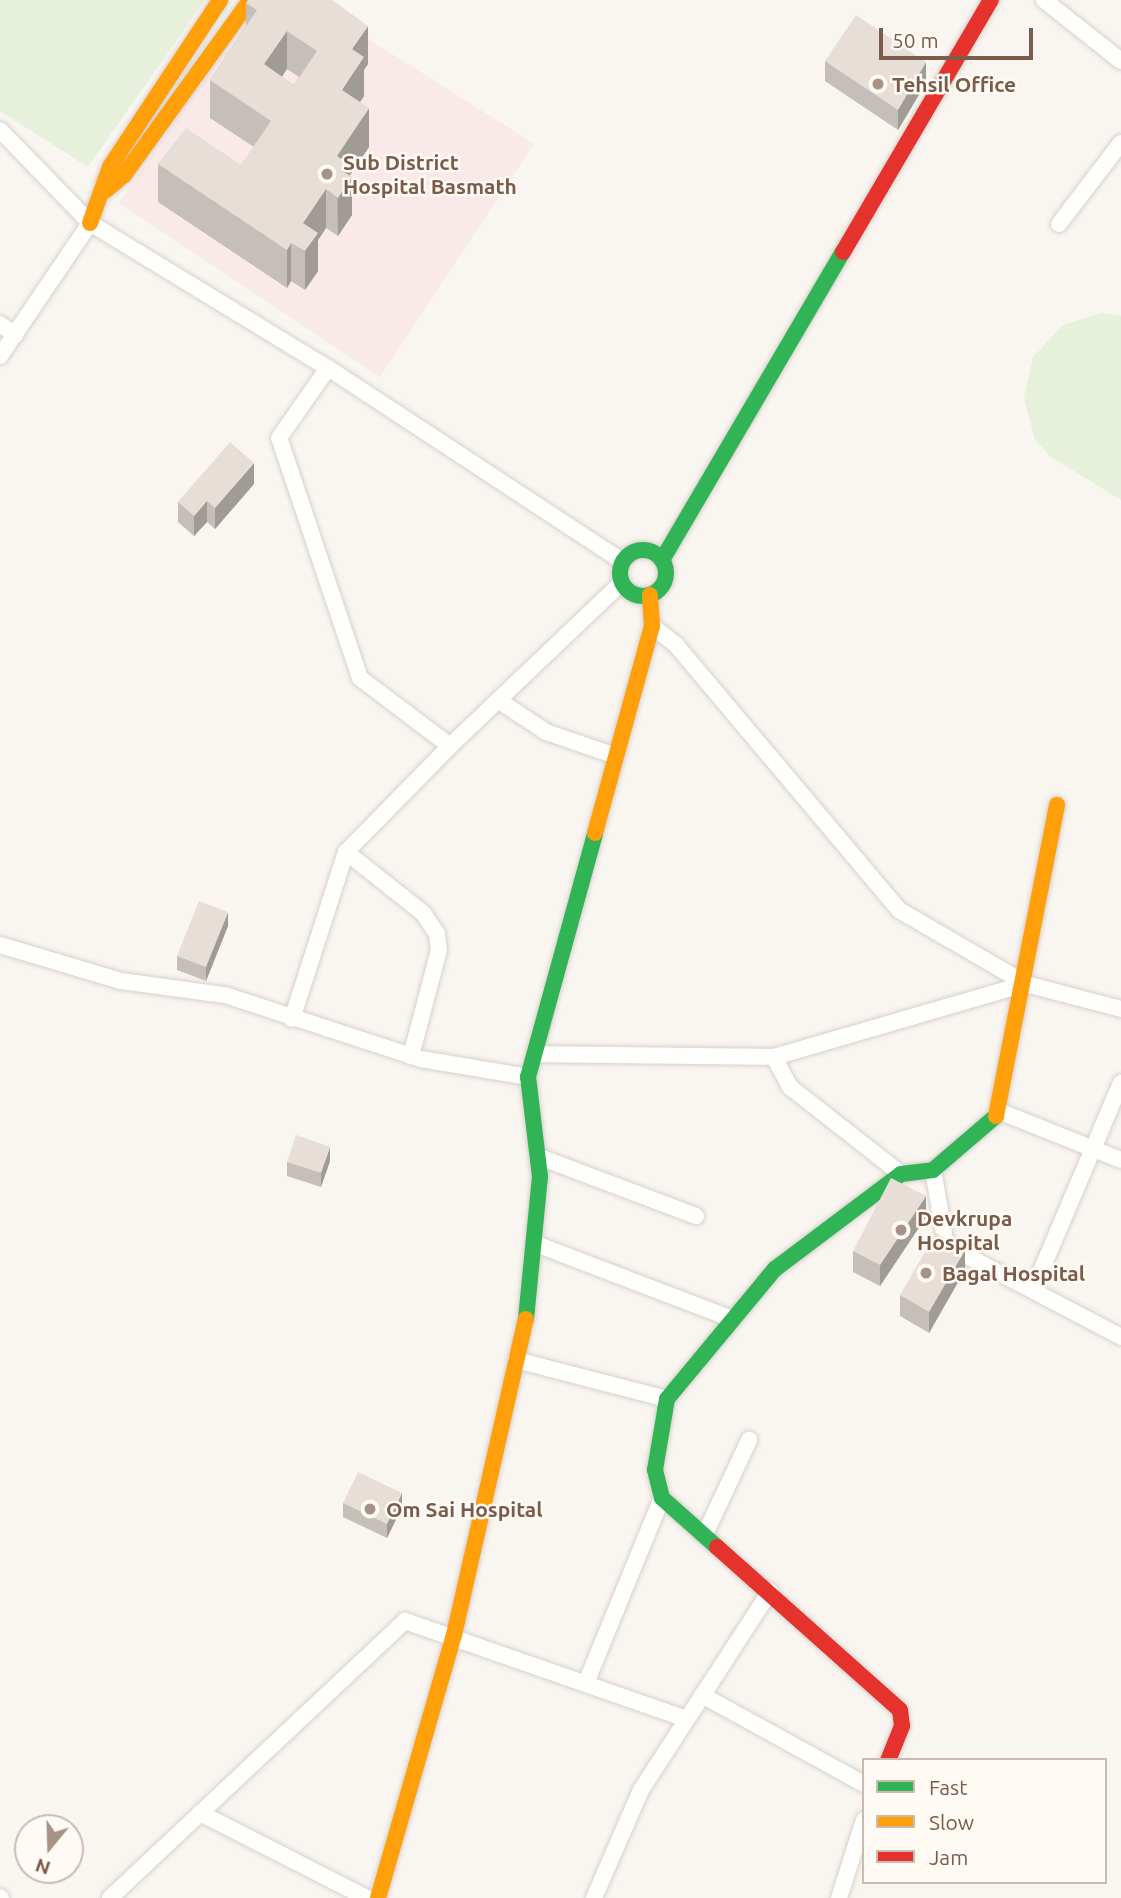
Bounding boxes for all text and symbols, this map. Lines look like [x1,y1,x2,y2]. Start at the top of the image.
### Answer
scale bar [883,14,1037,58]
text: 50 m [892,28,939,52]
place label: Tehsil Office [892,71,1016,97]
marker: Tehsil Office [870,76,886,92]
place label: Sub District Hospital Basmath [343,149,517,199]
marker: Sub District Hospital Basmath [317,164,337,184]
place label: Devkrupa Hospital [917,1205,1012,1255]
marker: Devkrupa Hospital [891,1220,911,1240]
place label: Bagal Hospital [942,1260,1085,1286]
marker: Bagal Hospital [916,1263,936,1283]
place label: Om Sai Hospital [386,1496,543,1522]
marker: Om Sai Hospital [360,1499,380,1519]
legend [862,1758,1107,1884]
text: Fast [929,1775,967,1799]
text: Slow [929,1810,974,1834]
north arrow [14,1814,84,1884]
text: Jam [929,1845,968,1869]
text: N [33,1854,53,1880]

